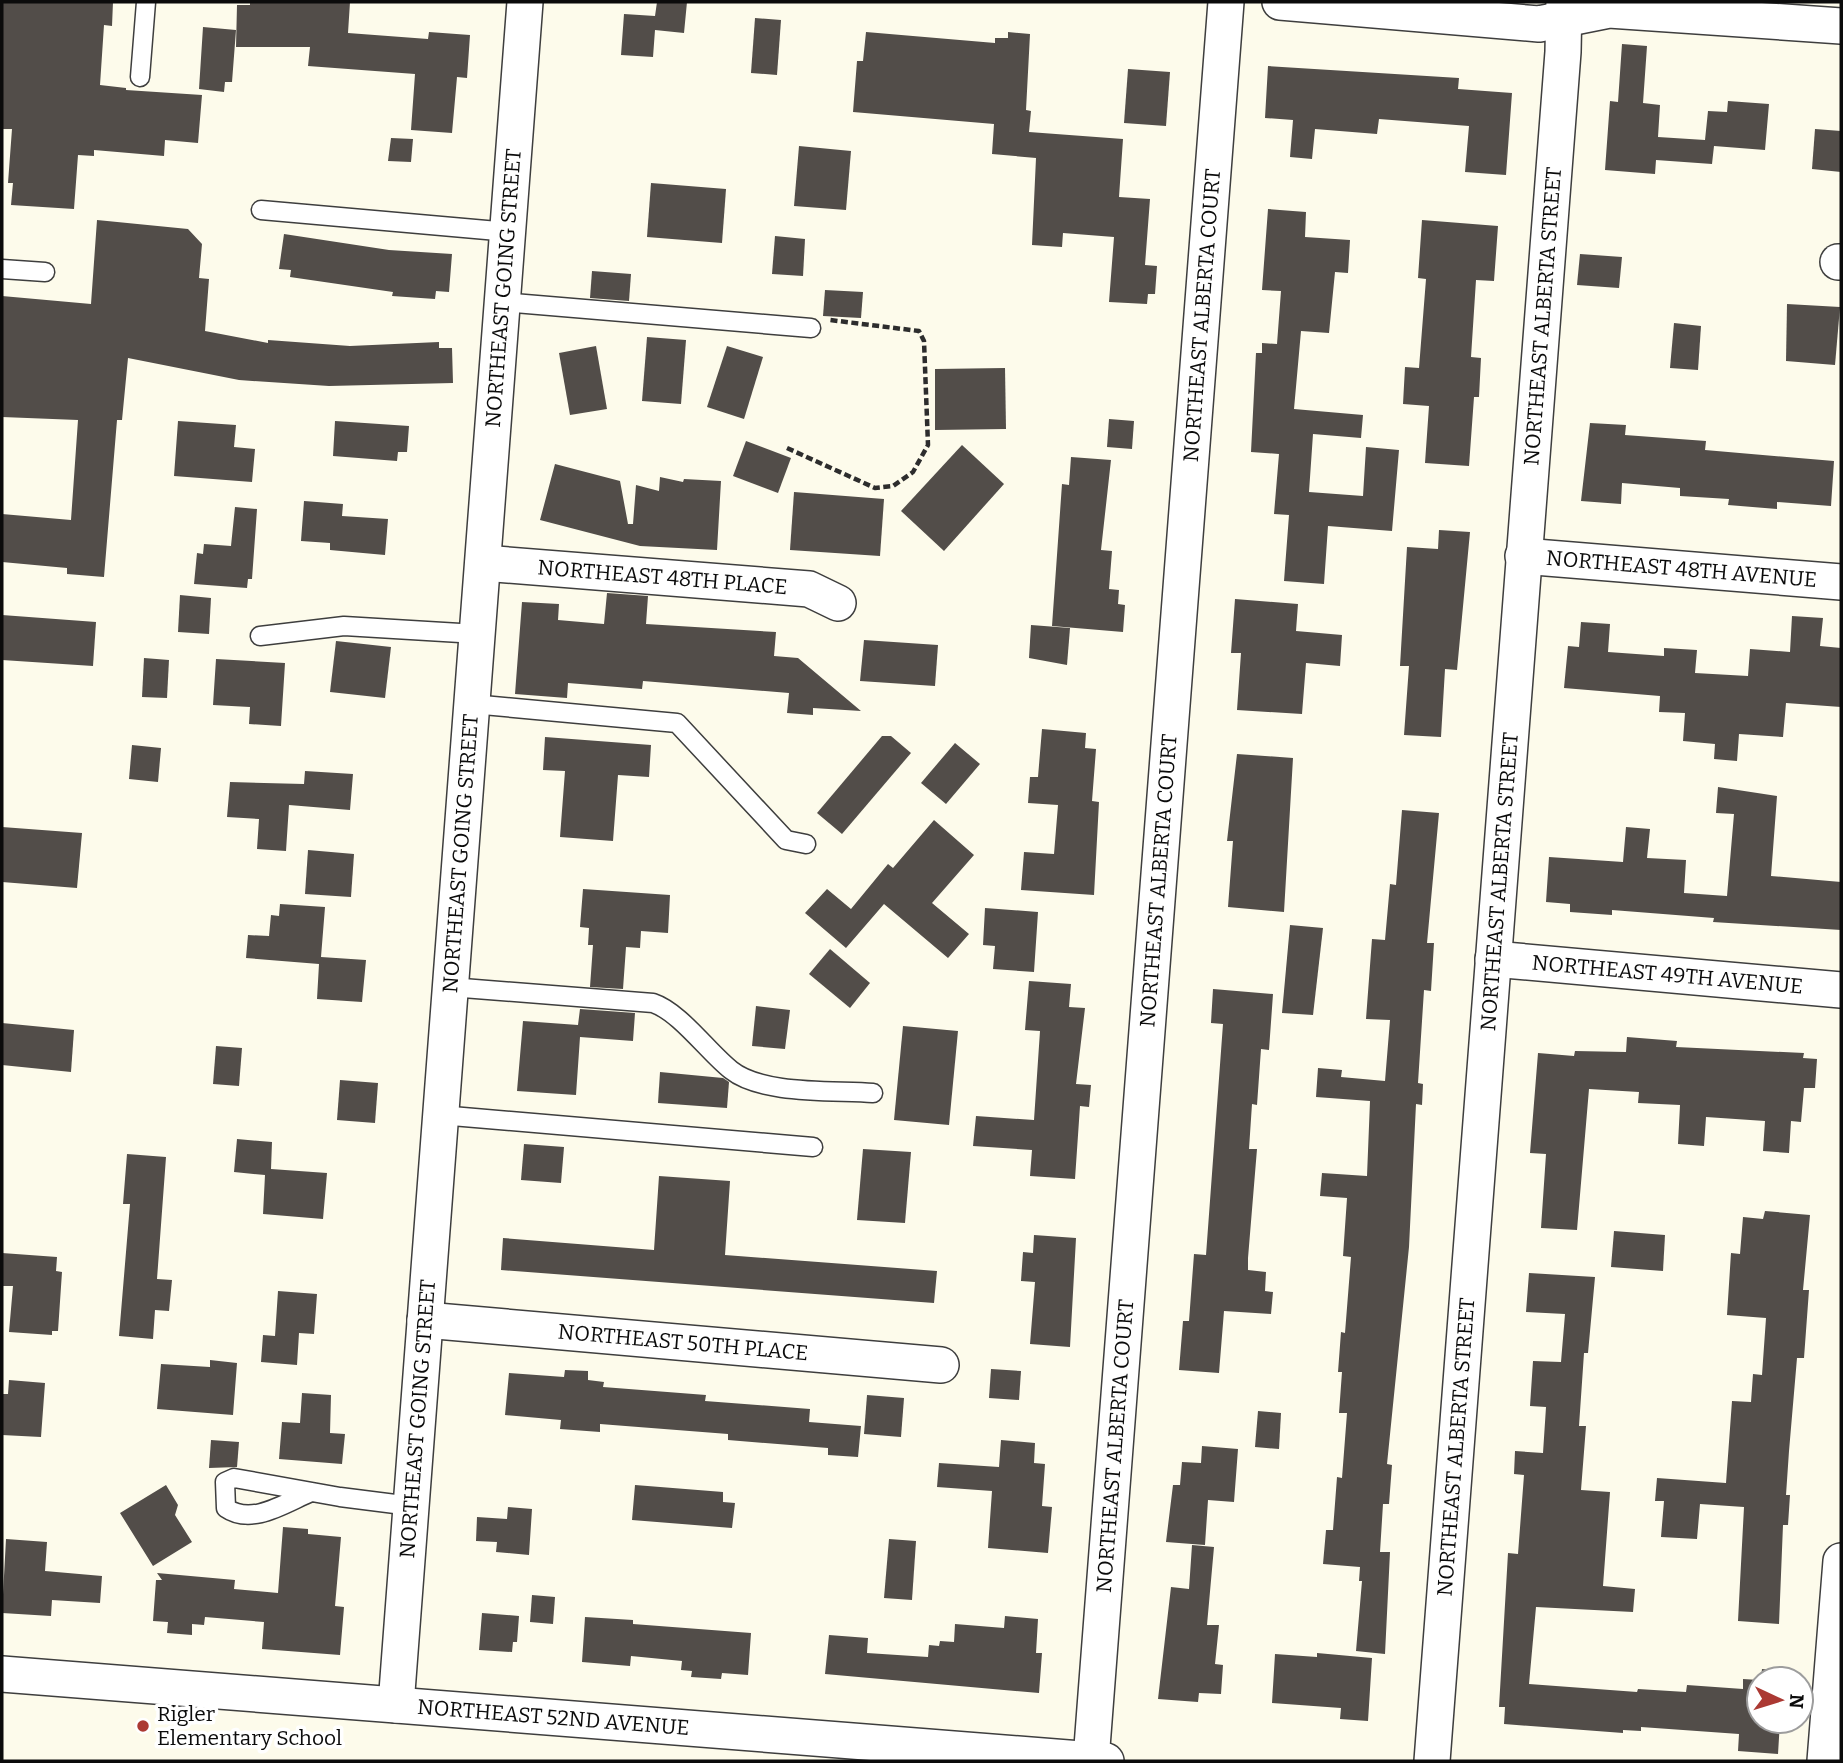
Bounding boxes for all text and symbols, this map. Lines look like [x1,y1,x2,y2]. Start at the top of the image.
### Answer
street label: NORTHEAST GOING STREET [480,148,527,428]
street label: NORTHEAST ALBERTA STREET [1518,166,1567,467]
street label: NORTHEAST ALBERTA COURT [1178,168,1226,463]
street label: NORTHEAST 48TH AVENUE [1545,545,1818,593]
street label: NORTHEAST 48TH PLACE [536,554,788,600]
street label: NORTHEAST GOING STREET [437,713,484,994]
street label: NORTHEAST ALBERTA STREET [1475,731,1524,1032]
street label: NORTHEAST ALBERTA COURT [1134,733,1183,1028]
street label: NORTHEAST 49TH AVENUE [1531,950,1804,1000]
street label: NORTHEAST GOING STREET [394,1278,441,1559]
street label: NORTHEAST ALBERTA STREET [1432,1297,1480,1597]
street label: NORTHEAST ALBERTA COURT [1091,1298,1139,1594]
street label: NORTHEAST 50TH PLACE [557,1319,809,1366]
north arrow [1745,1665,1815,1735]
text: N [1784,1693,1808,1710]
street label: NORTHEAST 52ND AVENUE [416,1694,690,1741]
place label: Rigler Elementary School [157,1701,342,1751]
marker: Rigler Elementary School [135,1718,151,1734]

